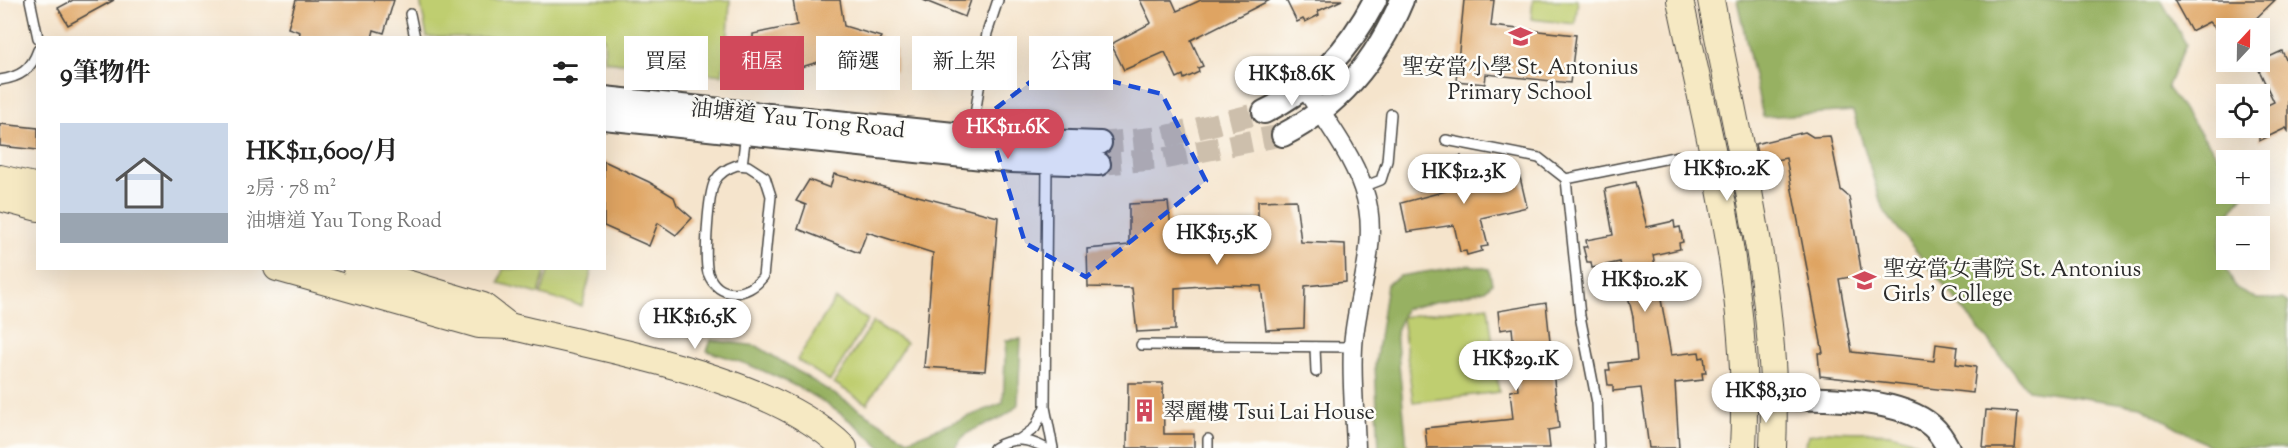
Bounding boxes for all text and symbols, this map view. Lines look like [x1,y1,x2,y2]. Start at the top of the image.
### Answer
north arrow [2216,18,2270,72]
map controls [2216,18,2270,270]
school or university icon: 聖安當小學 St. Antonius Primary School [1507,24,1533,50]
chip: 買屋 [624,36,708,90]
chip: 租屋 [720,36,804,90]
chip: 篩選 [816,36,900,90]
chip: 新上架 [912,36,1017,90]
chip: 公寓 [1029,36,1113,90]
place label: 聖安當小學 St. Antonius Primary School [1402,53,1638,110]
text: 9筆物件 [60,56,151,93]
icon: filters [549,56,582,89]
pin: HK$18.6K [1230,56,1354,107]
text: HK$18.6K [1249,61,1335,90]
button: locate [2216,84,2270,138]
street label: 油塘道 Yau Tong Road [689,94,906,148]
pin: HK$11.6K [946,109,1070,160]
text: HK$11.6K [966,114,1050,143]
text: HK$11,600/月 [246,134,399,171]
icon: home [108,147,180,219]
button: + [2216,150,2270,204]
pin: HK$10.2K [1665,151,1789,202]
pin: HK$12.3K [1402,154,1526,205]
text: HK$10.2K [1684,156,1770,185]
text: HK$12.3K [1422,159,1506,188]
text: 2房 · 78 m² [246,175,336,204]
text: 油塘道 Yau Tong Road [246,208,442,237]
pin: HK$15.5K [1155,215,1279,266]
button: − [2216,216,2270,270]
text: HK$15.5K [1177,220,1257,249]
place label: 聖安當女書院 St. Antonius Girls' College [1883,255,2141,312]
pin: HK$10.2K [1583,262,1707,313]
text: HK$10.2K [1602,267,1688,296]
school or university icon: 聖安當女書院 St. Antonius Girls' College [1852,268,1878,294]
pin: HK$16.5K [633,299,757,350]
text: HK$16.5K [653,304,737,333]
pin: HK$29.1K [1454,341,1578,392]
text: HK$29.1K [1473,346,1559,375]
pin: HK$8,310 [1704,373,1828,424]
text: HK$8,310 [1725,378,1807,407]
building icon: 翠麗樓 Tsui Lai House [1132,398,1158,424]
place label: 翠麗樓 Tsui Lai House [1163,398,1375,430]

